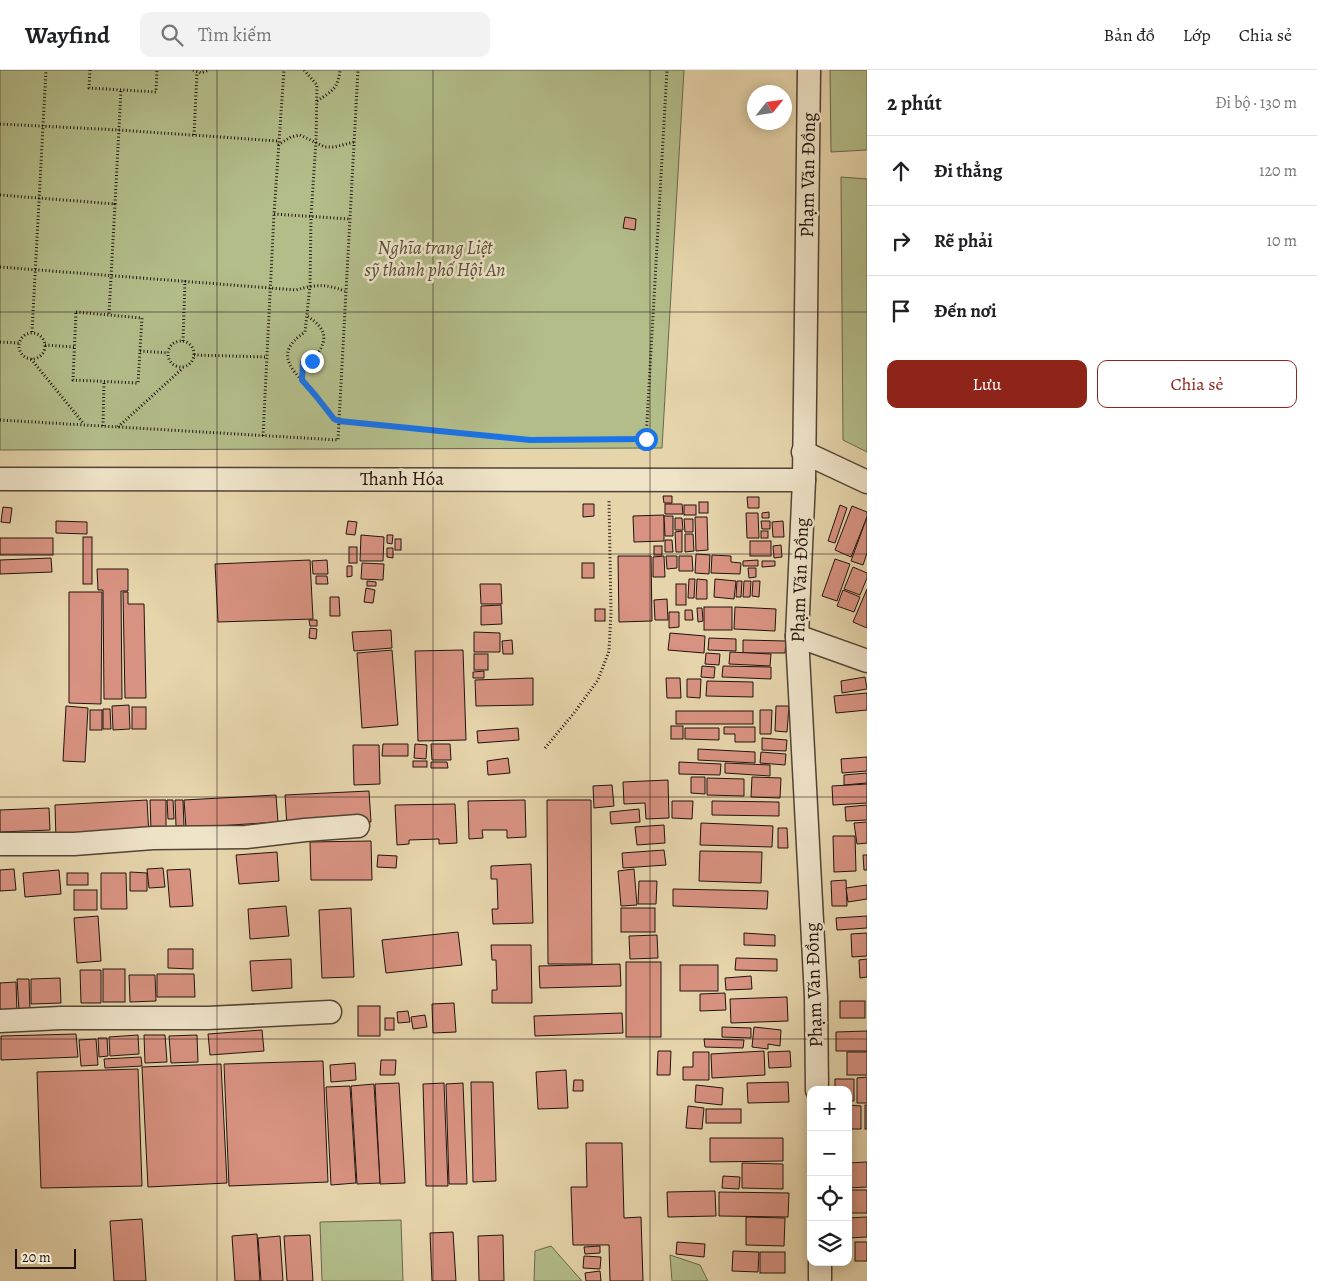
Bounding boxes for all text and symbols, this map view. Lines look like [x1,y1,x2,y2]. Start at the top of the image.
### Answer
search box [140,12,490,57]
text: Wayfind [25,19,110,51]
icon: search [158,21,186,49]
text: Tìm kiếm [198,22,272,48]
text: Bản đồ [1104,23,1155,47]
text: Lớp [1183,23,1211,47]
text: Chia sẻ [1239,23,1292,47]
north arrow [747,85,792,130]
text: 2 phút [887,89,942,117]
text: Đi bộ · 130 m [1215,92,1297,114]
street label: Phạm Văn Đồng [794,112,822,238]
icon: ahead [887,157,915,185]
text: Đi thẳng [934,158,1002,184]
text: 120 m [1259,160,1297,182]
icon: right [887,227,915,255]
text: Rẽ phải [934,228,993,254]
text: 10 m [1267,230,1297,252]
park label: Nghĩa trang Liệt sỹ thành phố Hội An [365,235,506,283]
icon: arrive [887,297,915,325]
text: Đến nơi [934,298,996,324]
route end [301,350,324,373]
button: Lưu [887,360,1087,408]
button: Chia sẻ [1097,360,1297,408]
route start [635,428,658,451]
street label: Thanh Hóa [360,466,444,492]
street label: Phạm Văn Đồng [785,517,815,643]
street label: Phạm Văn Đồng [799,922,829,1048]
map controls [807,1086,852,1266]
button: + [807,1086,852,1131]
button: − [807,1131,852,1176]
button: locate [807,1176,852,1221]
button: layers [807,1221,852,1266]
scale bar [15,1246,76,1269]
text: 20 m [22,1248,51,1267]

